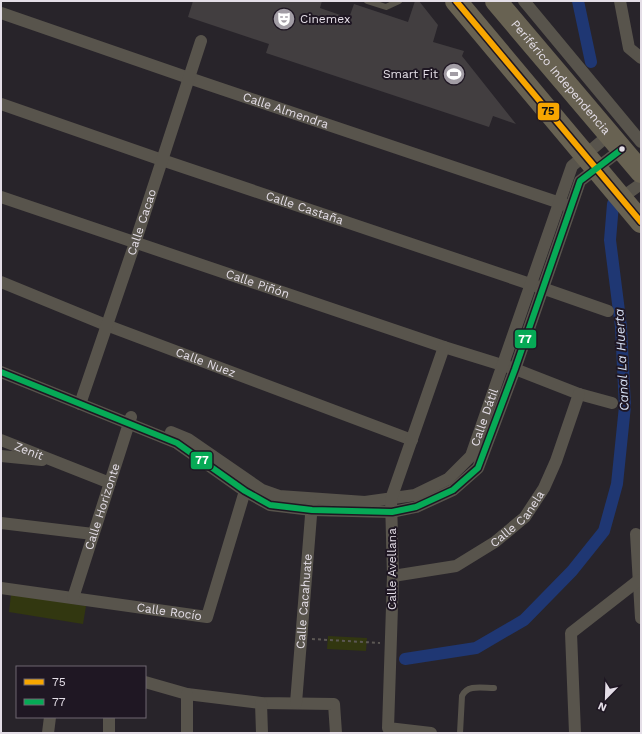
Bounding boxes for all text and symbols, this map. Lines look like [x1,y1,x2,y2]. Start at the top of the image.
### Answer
theatre icon: Cinemex [271,6,297,32]
place label: Cinemex [300,12,350,26]
street label: Periférico Independencia [508,17,613,138]
sports icon: Smart Fit [441,61,467,87]
place label: Smart Fit [383,67,438,81]
street label: Calle Almendra [241,90,331,132]
line badge: 75 [537,102,560,121]
text: 75 [542,105,554,118]
unlabelled marker [617,144,627,154]
street label: Calle Cacao [124,187,159,257]
street label: Calle Castaña [264,189,345,228]
street label: Calle Piñón [224,267,291,301]
water label: Canal La Huerta [611,308,632,412]
line badge: 77 [514,329,537,349]
text: 77 [518,333,532,346]
street label: Calle Nuez [174,345,238,380]
street label: Calle Dátil [468,386,501,448]
street label: Zenit [12,439,45,463]
line badge: 77 [190,451,213,470]
text: 77 [195,454,209,467]
street label: Calle Horizonte [82,461,123,552]
street label: Calle Canela [488,488,547,550]
street label: Calle Avellana [385,528,399,610]
street label: Calle Cacahuate [293,553,315,649]
street label: Calle Rocío [136,600,203,623]
legend [16,666,146,718]
text: 75 [52,675,66,689]
north arrow [586,678,626,718]
text: 77 [52,695,66,709]
text: N [596,699,609,714]

